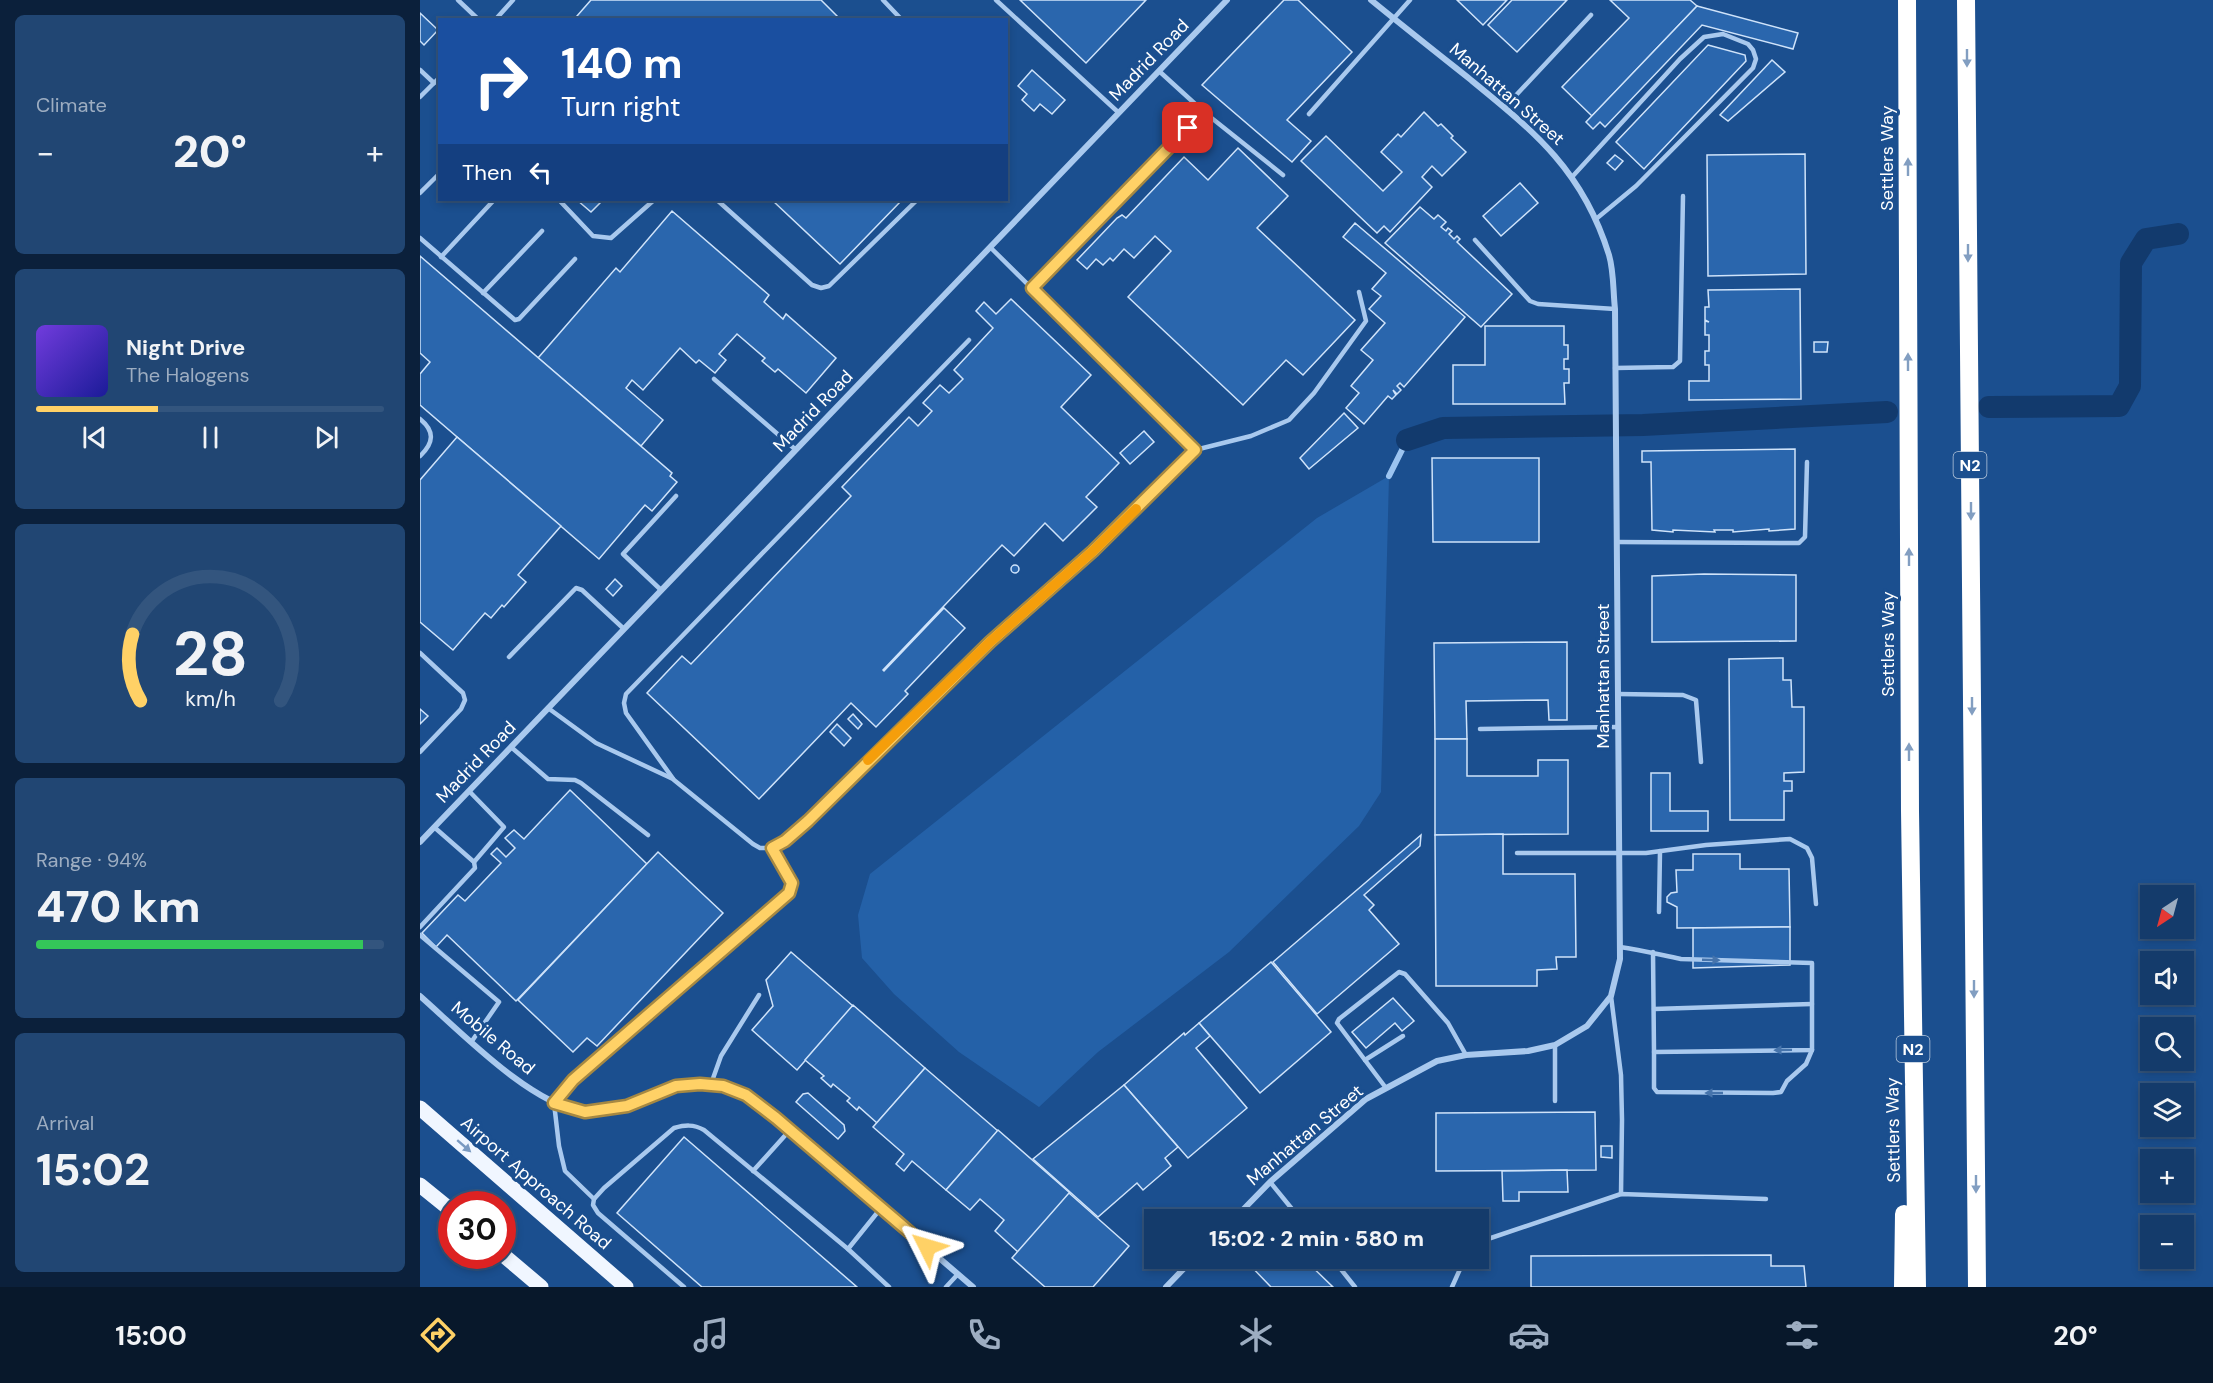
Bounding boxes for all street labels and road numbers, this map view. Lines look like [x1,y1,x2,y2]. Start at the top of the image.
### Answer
street label: Madrid Road [1104,14,1194,106]
street label: Manhattan Street [1444,37,1570,151]
street label: Settlers Way [1875,105,1899,211]
street label: Madrid Road [768,365,858,457]
road number: N2 [1954,452,1986,478]
street label: Settlers Way [1876,591,1900,697]
street label: Manhattan Street [1591,603,1615,749]
street label: Madrid Road [431,716,521,808]
street label: Mobile Road [446,996,540,1080]
road number: N2 [1896,1036,1930,1062]
street label: Settlers Way [1880,1077,1906,1183]
street label: Manhattan Street [1242,1079,1368,1191]
street label: Airport Approach Road [456,1111,616,1255]

